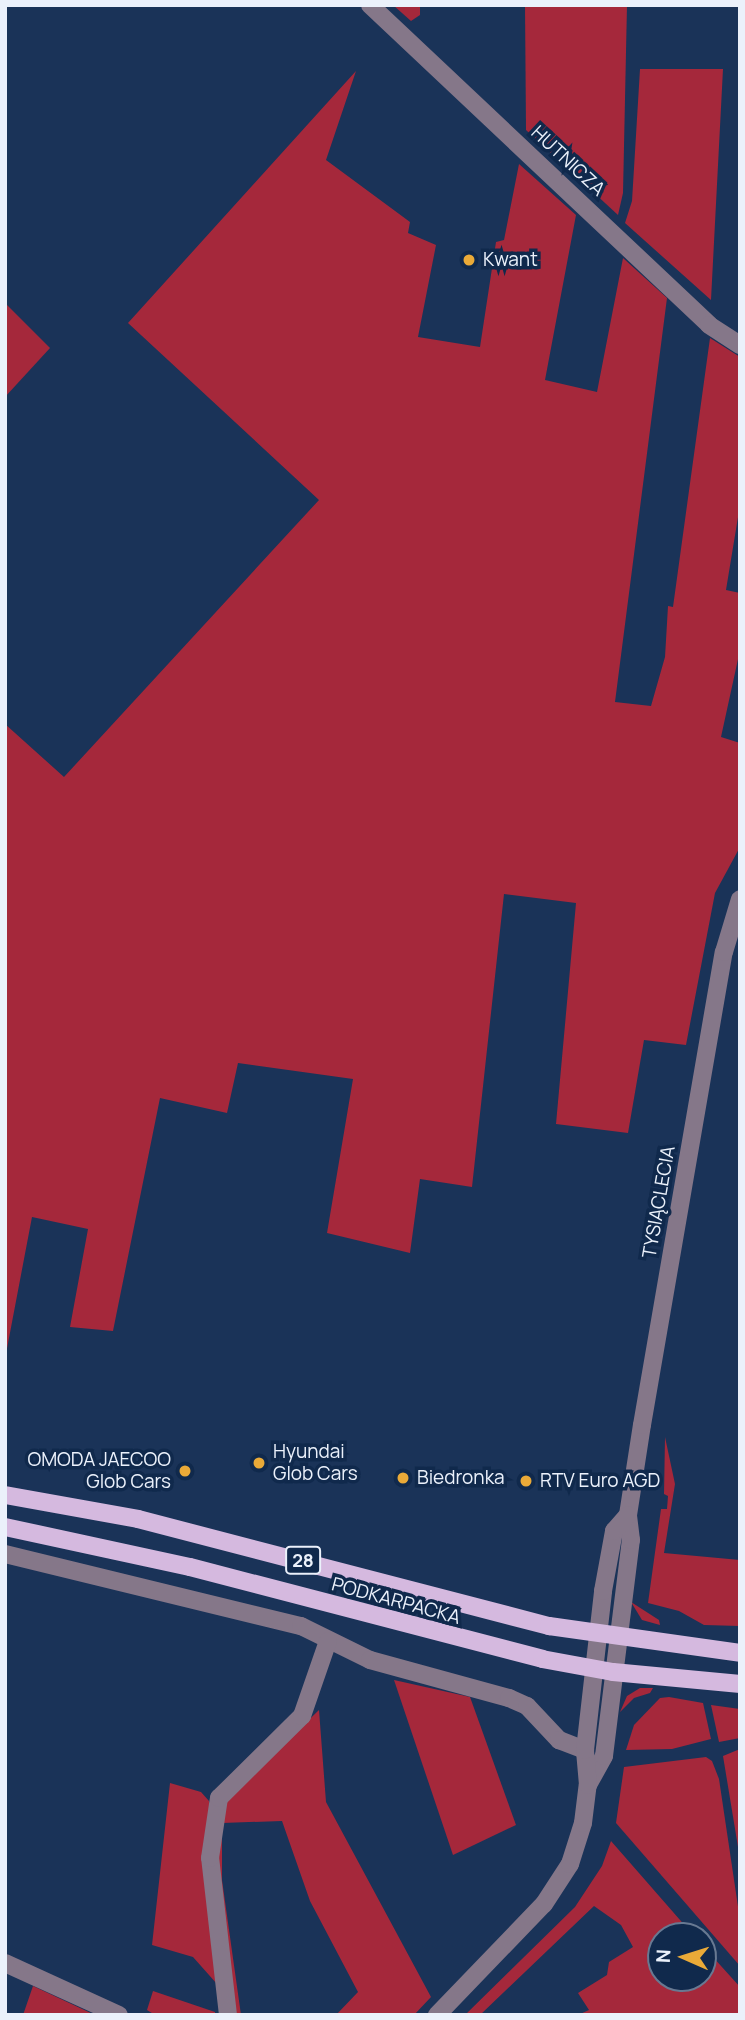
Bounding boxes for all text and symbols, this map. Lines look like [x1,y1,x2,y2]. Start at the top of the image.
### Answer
street label: HUTNICZA [526,121,610,201]
place label: Kwant [483,249,538,271]
marker: Kwant [461,252,477,268]
street label: TYSIĄCLECIA [638,1144,680,1260]
place label: Hyundai Glob Cars [273,1441,358,1485]
place label: OMODA JAECOO Glob Cars [27,1449,171,1493]
marker: Hyundai Glob Cars [251,1455,267,1471]
marker: OMODA JAECOO Glob Cars [177,1463,193,1479]
place label: Biedronka [417,1467,505,1489]
marker: Biedronka [395,1470,411,1486]
place label: RTV Euro AGD [540,1470,660,1492]
marker: RTV Euro AGD [518,1473,534,1489]
road number: 28 [284,1546,322,1574]
street label: PODKARPACKA [329,1573,463,1629]
north arrow [647,1922,717,1992]
text: N [650,1949,676,1964]

